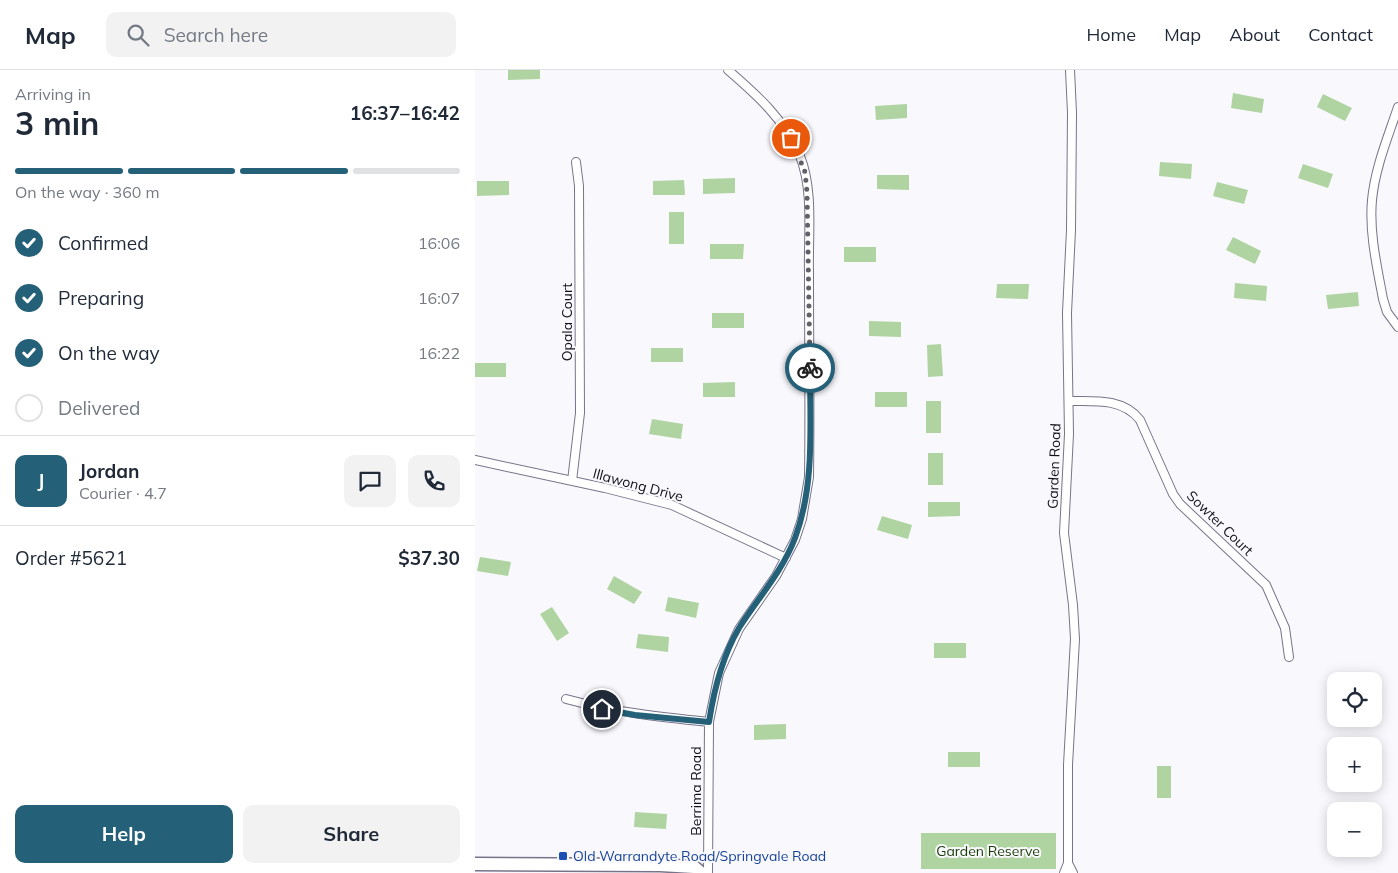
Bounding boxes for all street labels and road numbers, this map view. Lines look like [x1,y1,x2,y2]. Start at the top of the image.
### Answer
street label: Opala Court [558,283,576,361]
street label: Garden Road [1044,423,1064,509]
street label: Illawong Drive [591,464,685,506]
street label: Sowter Court [1183,487,1257,559]
street label: Berrima Road [687,746,705,836]

